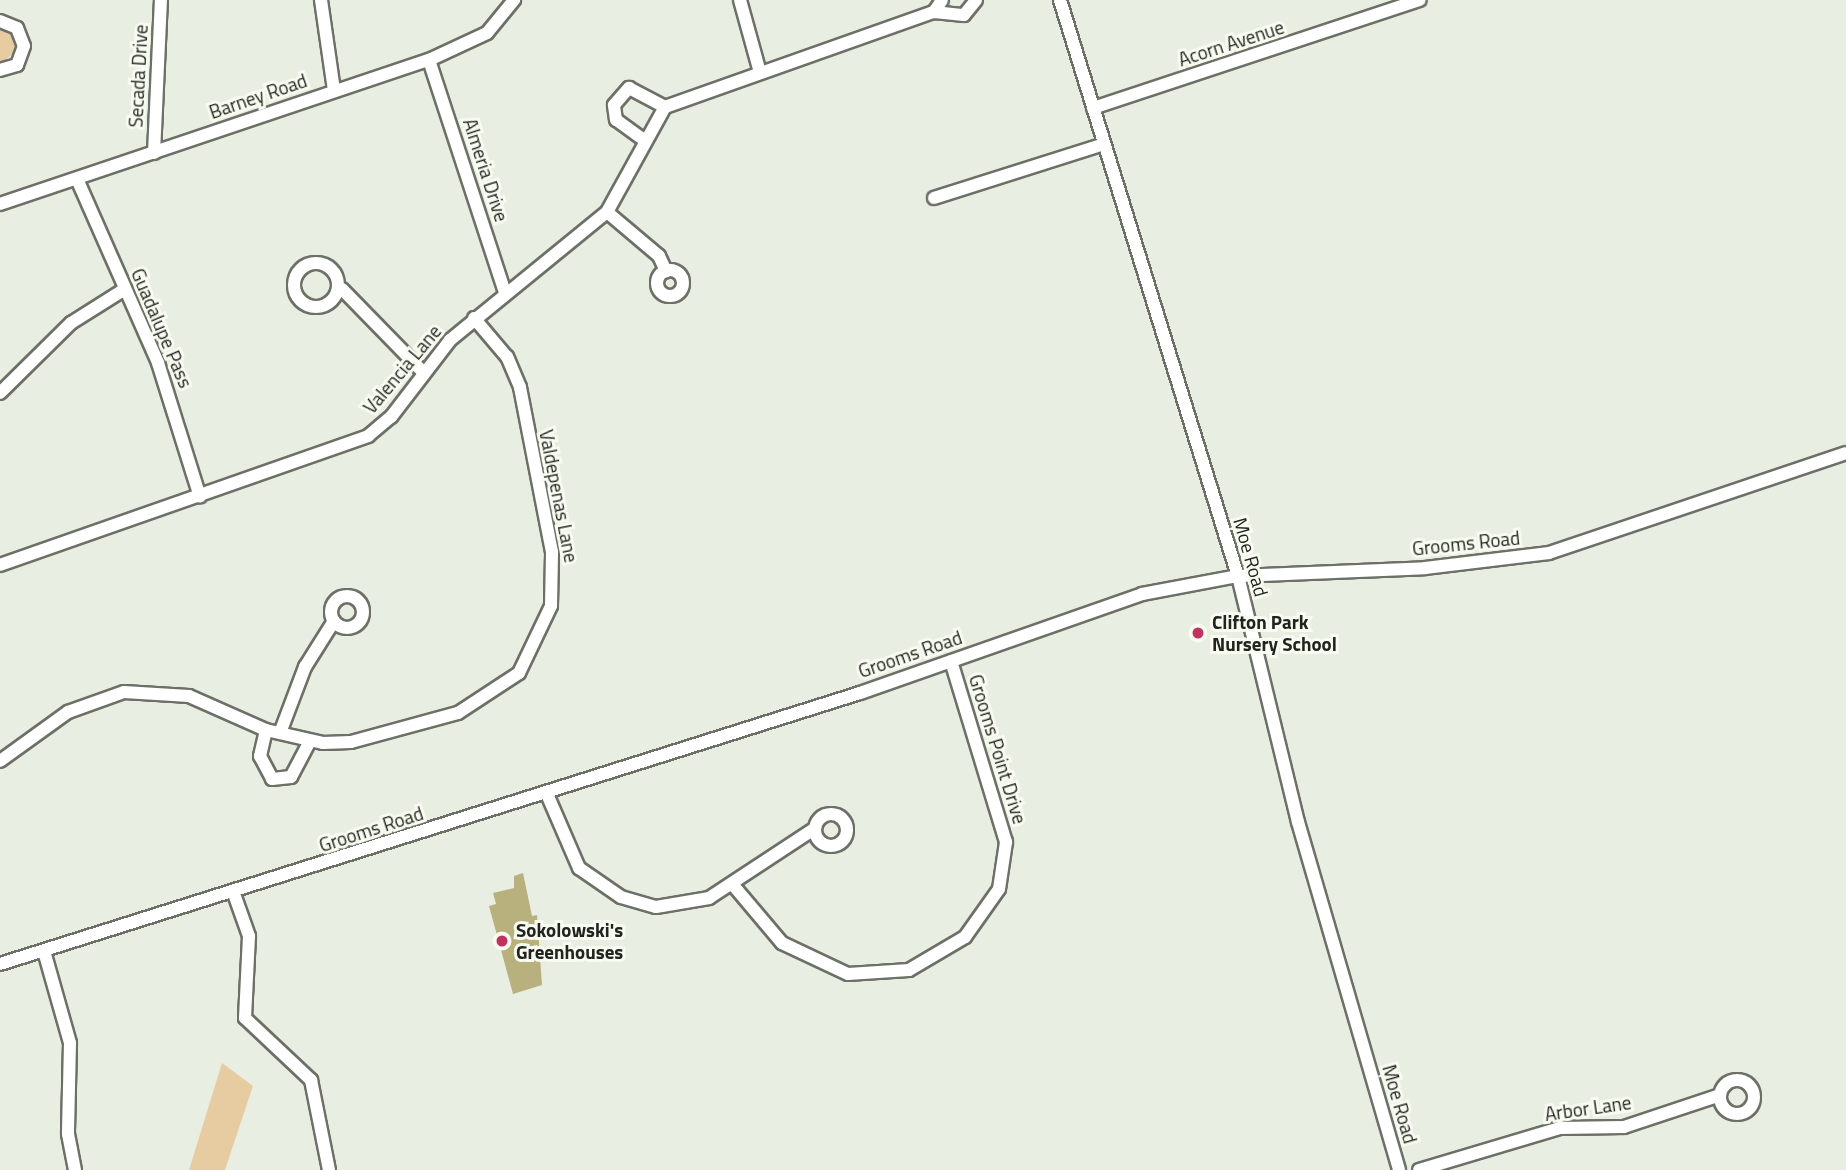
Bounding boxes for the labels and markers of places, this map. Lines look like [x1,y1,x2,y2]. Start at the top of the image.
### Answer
place label: Clifton Park Nursery School [1212,611,1337,655]
marker: Clifton Park Nursery School [1190,625,1206,641]
place label: Sokolowski's Greenhouses [516,919,623,963]
marker: Sokolowski's Greenhouses [494,933,510,949]

